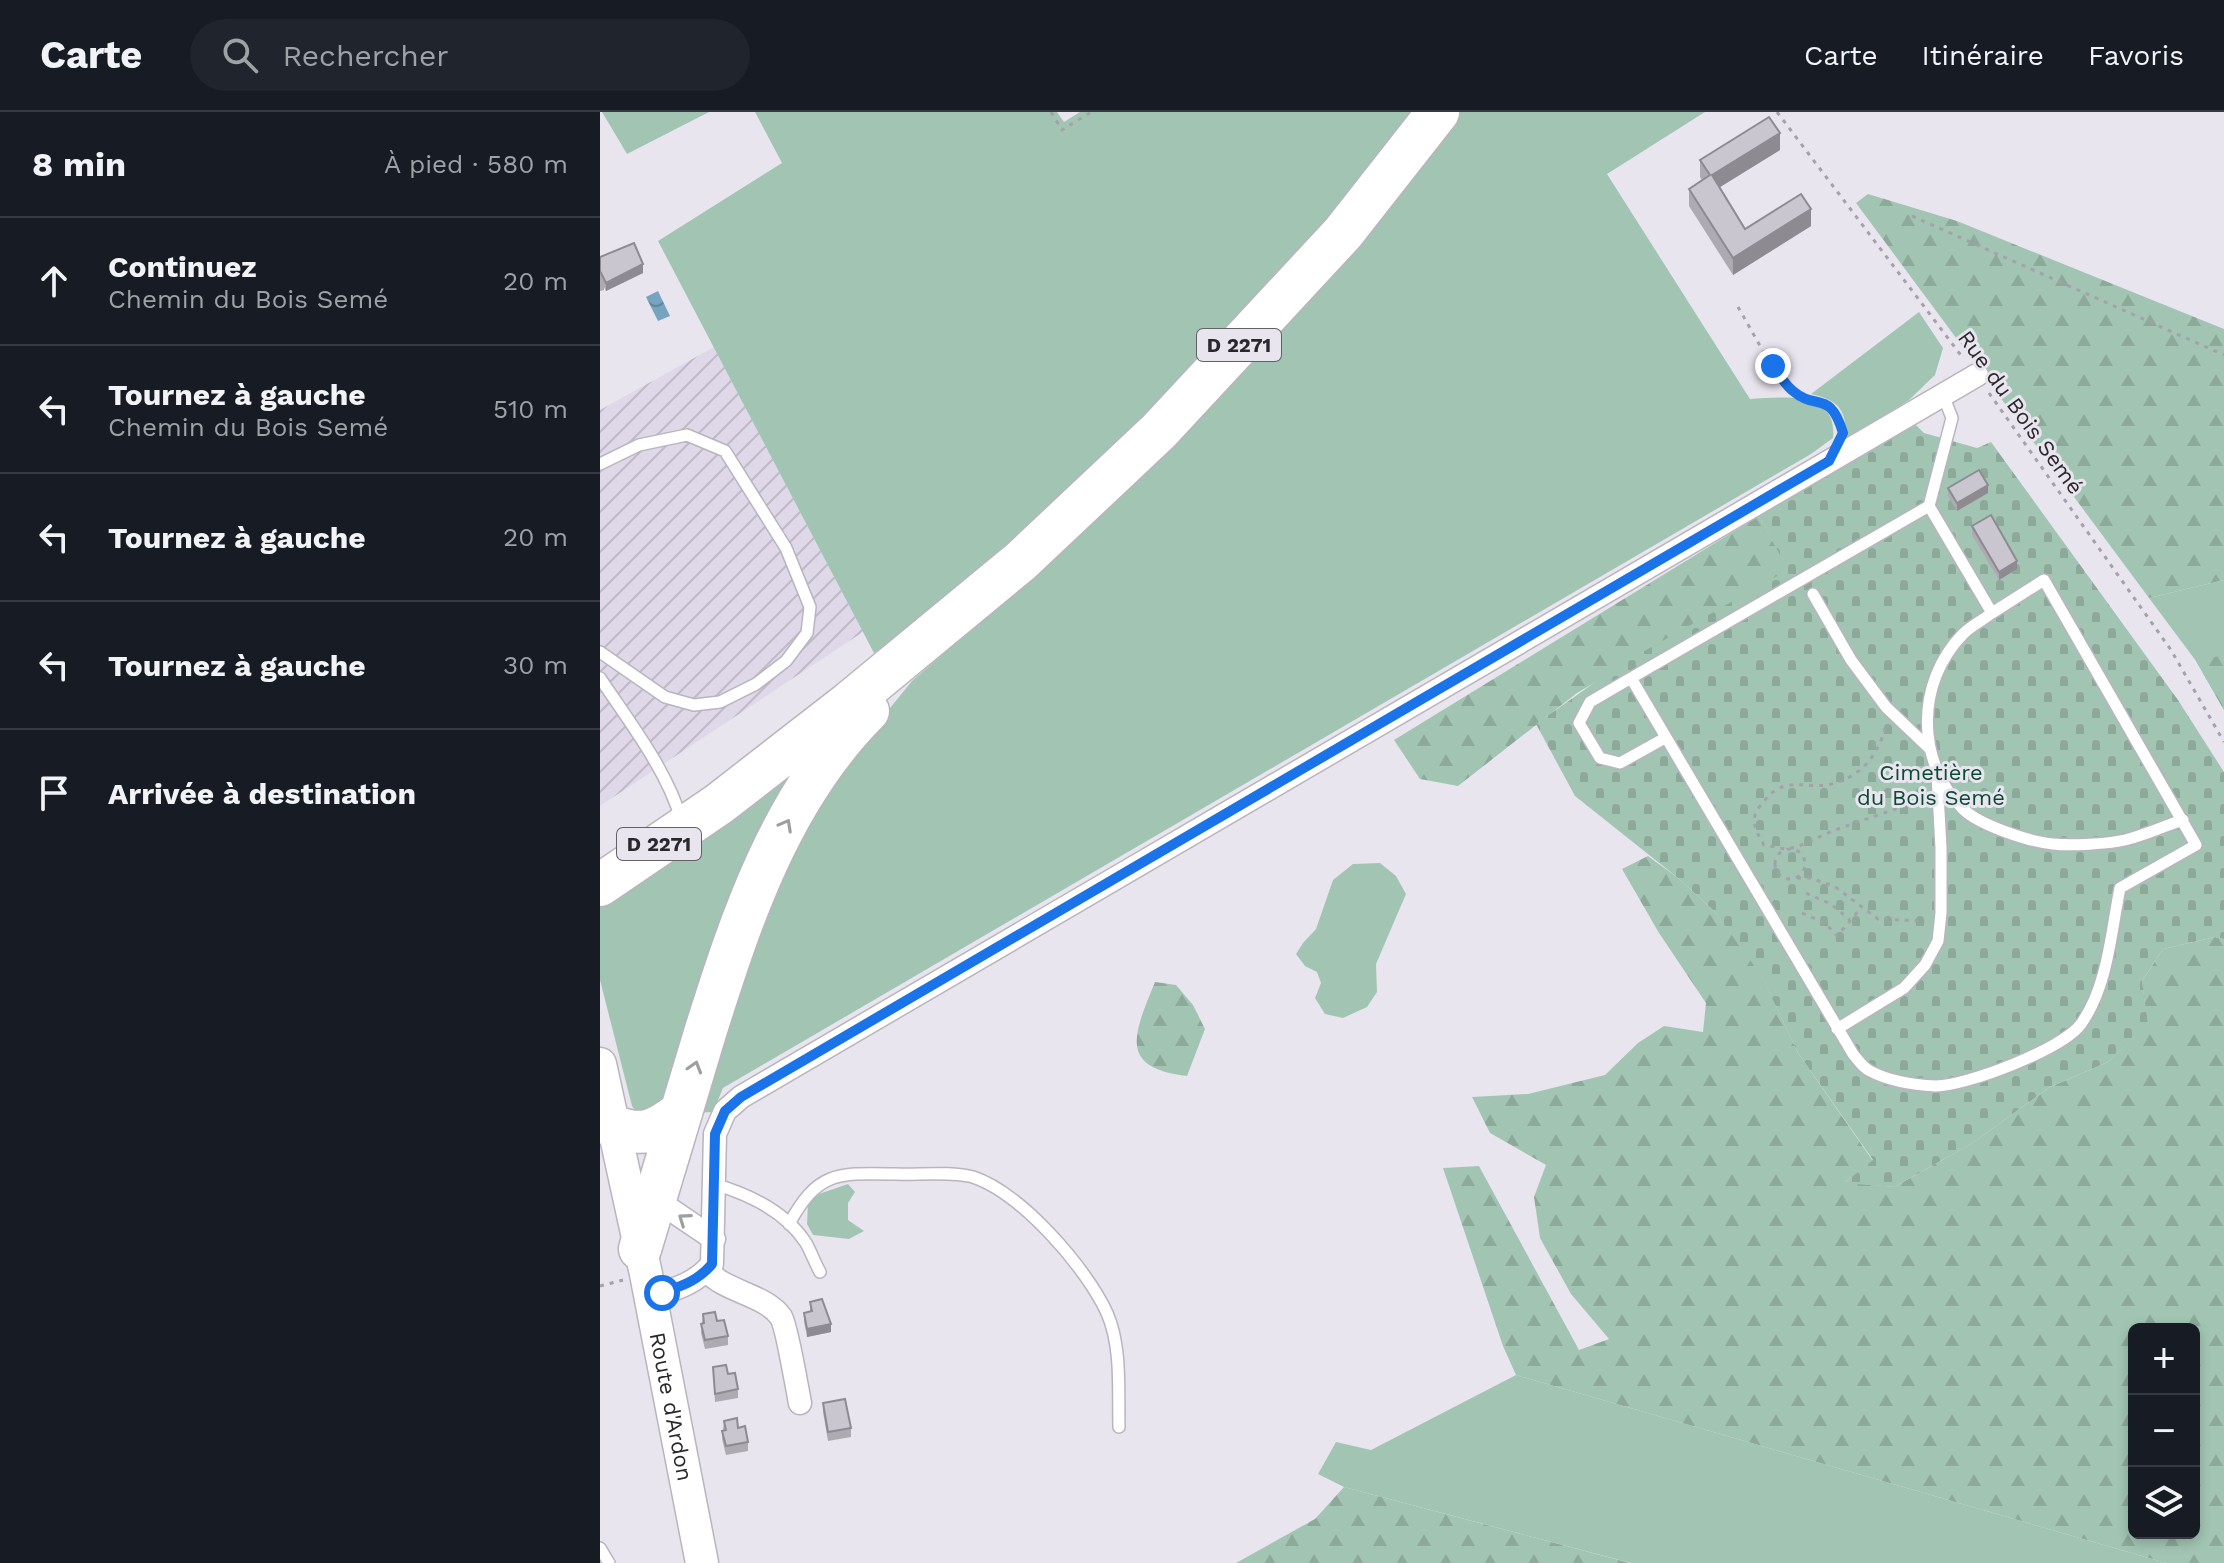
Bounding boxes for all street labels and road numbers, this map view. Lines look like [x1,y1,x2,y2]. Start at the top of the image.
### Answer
street label: Rue du Bois Semé [1953,326,2088,499]
road number: D 2271 [1197,329,1281,361]
road number: D 2271 [617,828,701,860]
street label: Route d'Ardon [645,1330,698,1483]

